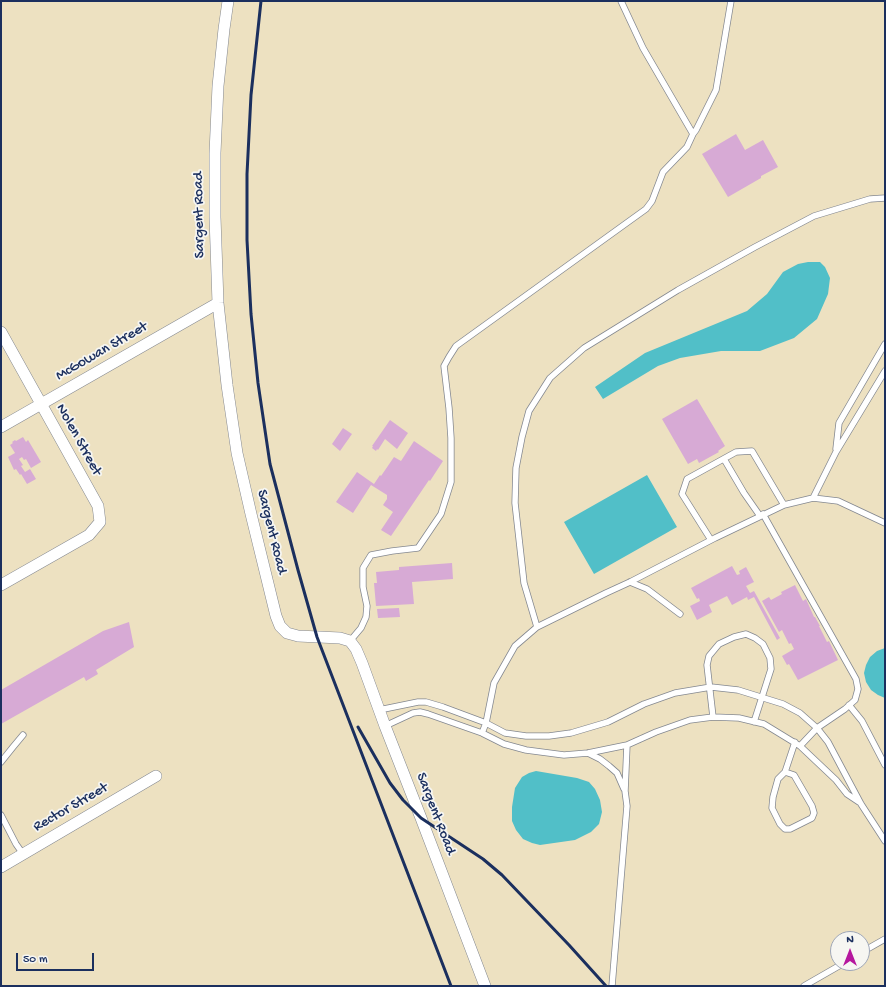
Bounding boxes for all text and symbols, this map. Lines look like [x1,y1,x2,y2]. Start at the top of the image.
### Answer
street label: Sargent Road [190,172,210,258]
street label: McGowan Street [53,318,151,386]
street label: Nolen Street [51,401,105,479]
street label: Sargent Road [252,488,290,576]
street label: Sargent Road [411,770,459,858]
street label: Rector Street [30,779,112,837]
north arrow [830,931,870,971]
text: N [846,934,854,946]
scale bar [18,945,96,971]
text: 50 m [23,953,48,967]

